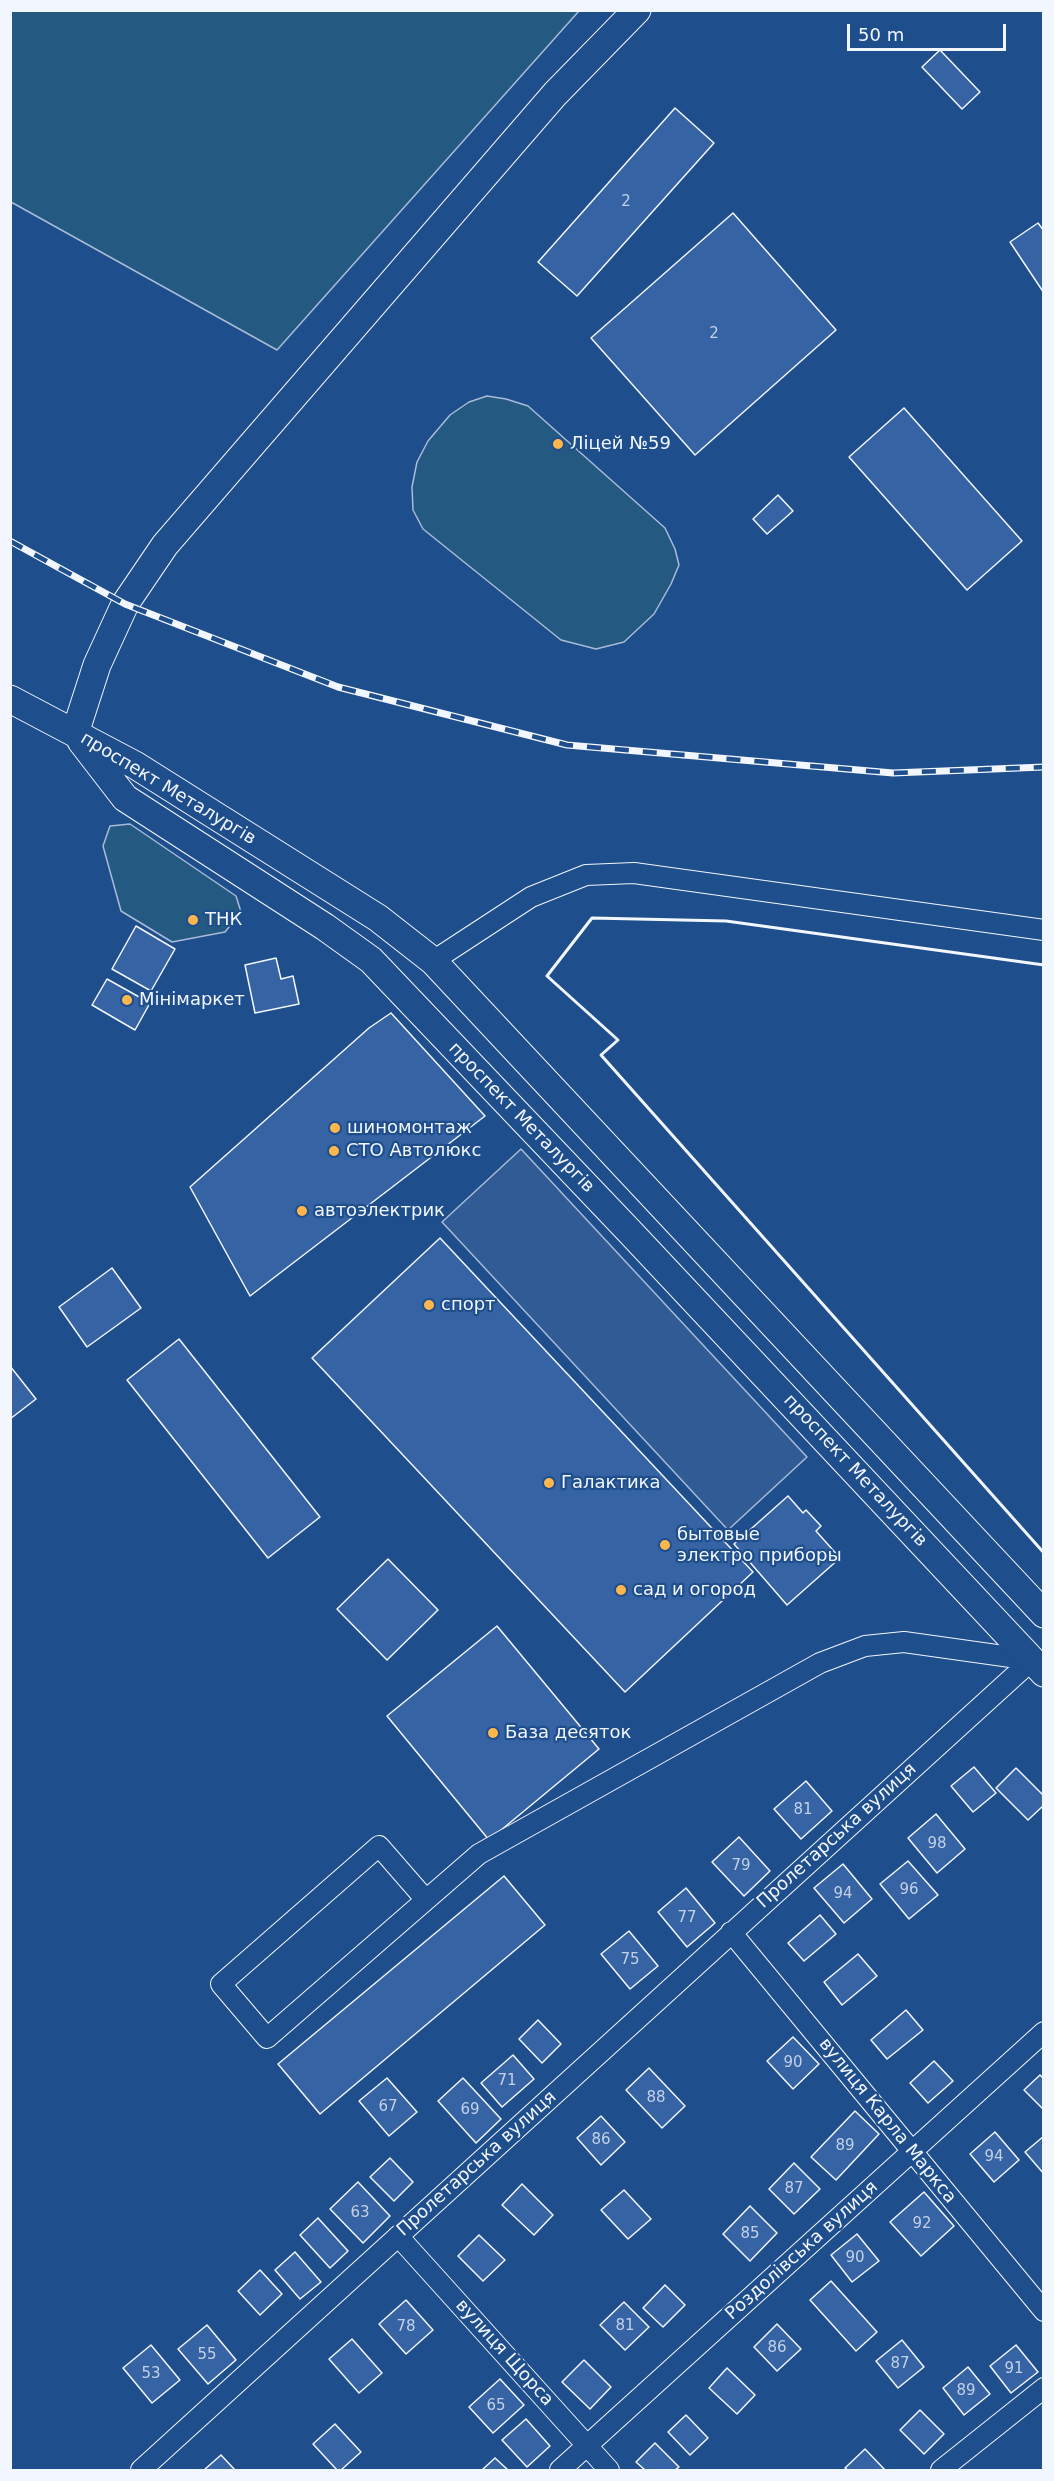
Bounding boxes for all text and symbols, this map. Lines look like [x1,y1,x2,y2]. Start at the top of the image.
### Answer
scale bar [850,12,1009,50]
text: 50 m [858,24,904,45]
house number: 2 [621,193,631,211]
house number: 2 [709,325,719,343]
place label: Ліцей №59 [570,433,671,455]
marker: Ліцей №59 [551,437,565,451]
street label: проспект Металургів [76,728,260,850]
place label: ТНК [205,909,242,931]
marker: ТНК [186,913,200,927]
place label: Мінімаркет [139,989,245,1011]
marker: Мінімаркет [120,993,134,1007]
street label: проспект Металургів [443,1038,599,1198]
place label: шиномонтаж [347,1117,472,1139]
marker: шиномонтаж [328,1121,342,1135]
place label: СТО Автолюкс [346,1140,481,1162]
marker: СТО Автолюкс [327,1144,341,1158]
place label: автоэлектрик [314,1200,445,1222]
marker: автоэлектрик [295,1204,309,1218]
place label: спорт [441,1294,496,1316]
marker: спорт [422,1298,436,1312]
street label: проспект Металургів [779,1390,931,1552]
place label: Галактика [561,1472,661,1494]
marker: Галактика [542,1476,556,1490]
place label: бытовые электро приборы [677,1524,842,1567]
marker: бытовые электро приборы [658,1538,672,1552]
place label: сад и огород [633,1579,756,1601]
marker: сад и огород [614,1583,628,1597]
place label: База десяток [505,1722,631,1744]
marker: База десяток [486,1726,500,1740]
street label: Пролетарська вулиця [753,1759,921,1913]
house number: 81 [793,1801,813,1819]
house number: 98 [927,1835,947,1853]
house number: 79 [731,1857,751,1875]
house number: 96 [899,1881,919,1899]
house number: 94 [833,1885,853,1903]
house number: 77 [677,1909,697,1927]
house number: 75 [620,1951,640,1969]
street label: вулиця Карла Маркса [814,2034,960,2208]
house number: 90 [783,2054,803,2072]
house number: 71 [497,2072,517,2090]
street label: Пролетарська вулиця [393,2087,561,2241]
house number: 88 [646,2089,666,2107]
house number: 67 [378,2098,398,2116]
house number: 69 [460,2101,480,2119]
house number: 86 [591,2131,611,2149]
house number: 89 [835,2137,855,2155]
house number: 94 [984,2148,1004,2166]
street label: Роздолівська вулиця [721,2177,883,2325]
house number: 87 [784,2180,804,2198]
house number: 63 [350,2204,370,2222]
house number: 92 [912,2215,932,2233]
house number: 85 [740,2225,760,2243]
house number: 90 [845,2249,865,2267]
street label: вулиця Щорса [450,2295,558,2411]
house number: 81 [615,2317,635,2335]
house number: 78 [396,2318,416,2336]
house number: 86 [767,2339,787,2357]
house number: 55 [197,2346,217,2364]
house number: 87 [890,2355,910,2373]
house number: 91 [1004,2360,1024,2378]
house number: 53 [141,2365,161,2383]
house number: 89 [956,2382,976,2400]
house number: 65 [486,2397,506,2415]

